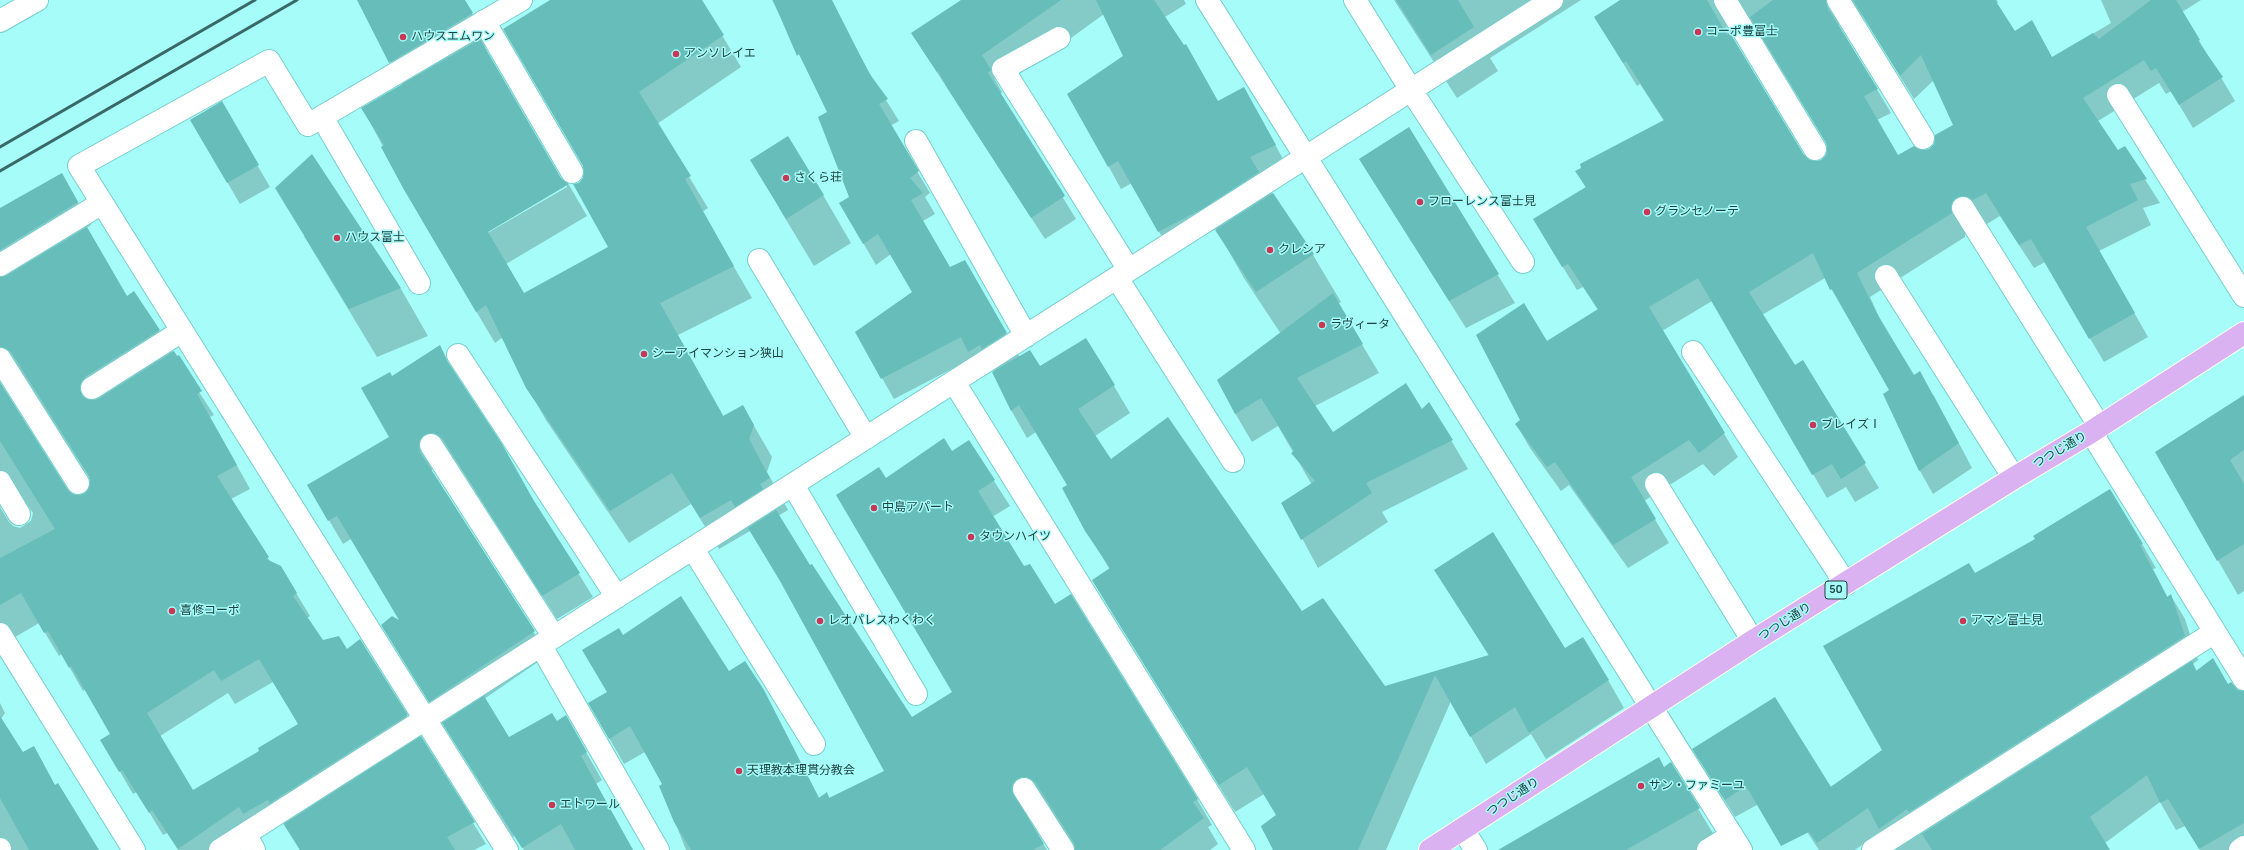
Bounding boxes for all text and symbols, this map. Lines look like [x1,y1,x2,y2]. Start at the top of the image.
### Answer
place label: コーポ豊富士 [1706,25,1778,39]
marker: コーポ豊富士 [1693,27,1703,37]
place label: ハウスエムワン [411,30,495,44]
marker: ハウスエムワン [398,32,408,42]
place label: アンソレイエ [684,47,756,61]
marker: アンソレイエ [671,49,681,59]
place label: さくら荘 [794,171,842,185]
marker: さくら荘 [781,173,791,183]
place label: フローレンス富士見 [1428,195,1536,209]
marker: フローレンス富士見 [1415,197,1425,207]
place label: グランセノーテ [1655,205,1739,219]
marker: グランセノーテ [1642,207,1652,217]
place label: ハウス富士 [345,231,405,245]
marker: ハウス富士 [332,233,342,243]
place label: クレシア [1278,243,1326,257]
marker: クレシア [1265,245,1275,255]
place label: ラヴィータ [1330,318,1390,332]
marker: ラヴィータ [1317,320,1327,330]
place label: シーアイマンション狭山 [652,347,784,361]
marker: シーアイマンション狭山 [639,349,649,359]
place label: ブレイズⅠ [1821,418,1881,432]
marker: ブレイズⅠ [1808,420,1818,430]
street label: つつじ通り [2030,429,2090,471]
place label: 中島アパート [882,501,954,515]
marker: 中島アパート [869,503,879,513]
place label: タウンハイツ [979,530,1051,544]
marker: タウンハイツ [966,532,976,542]
road number: 50 [1825,581,1847,599]
street label: つつじ通り [1756,600,1814,644]
place label: 喜修コーポ [180,604,240,618]
marker: 喜修コーポ [167,606,177,616]
place label: レオパレスわくわく [828,614,936,628]
place label: アマン富士見 [1971,614,2043,628]
marker: レオパレスわくわく [815,616,825,626]
marker: アマン富士見 [1958,616,1968,626]
place label: 天理教本理貫分教会 [747,764,855,778]
marker: 天理教本理貫分教会 [734,766,744,776]
street label: つつじ通り [1484,775,1542,819]
place label: サン・ファミーユ [1649,779,1745,793]
marker: サン・ファミーユ [1636,781,1646,791]
place label: エトワール [560,798,620,812]
marker: エトワール [547,800,557,810]

